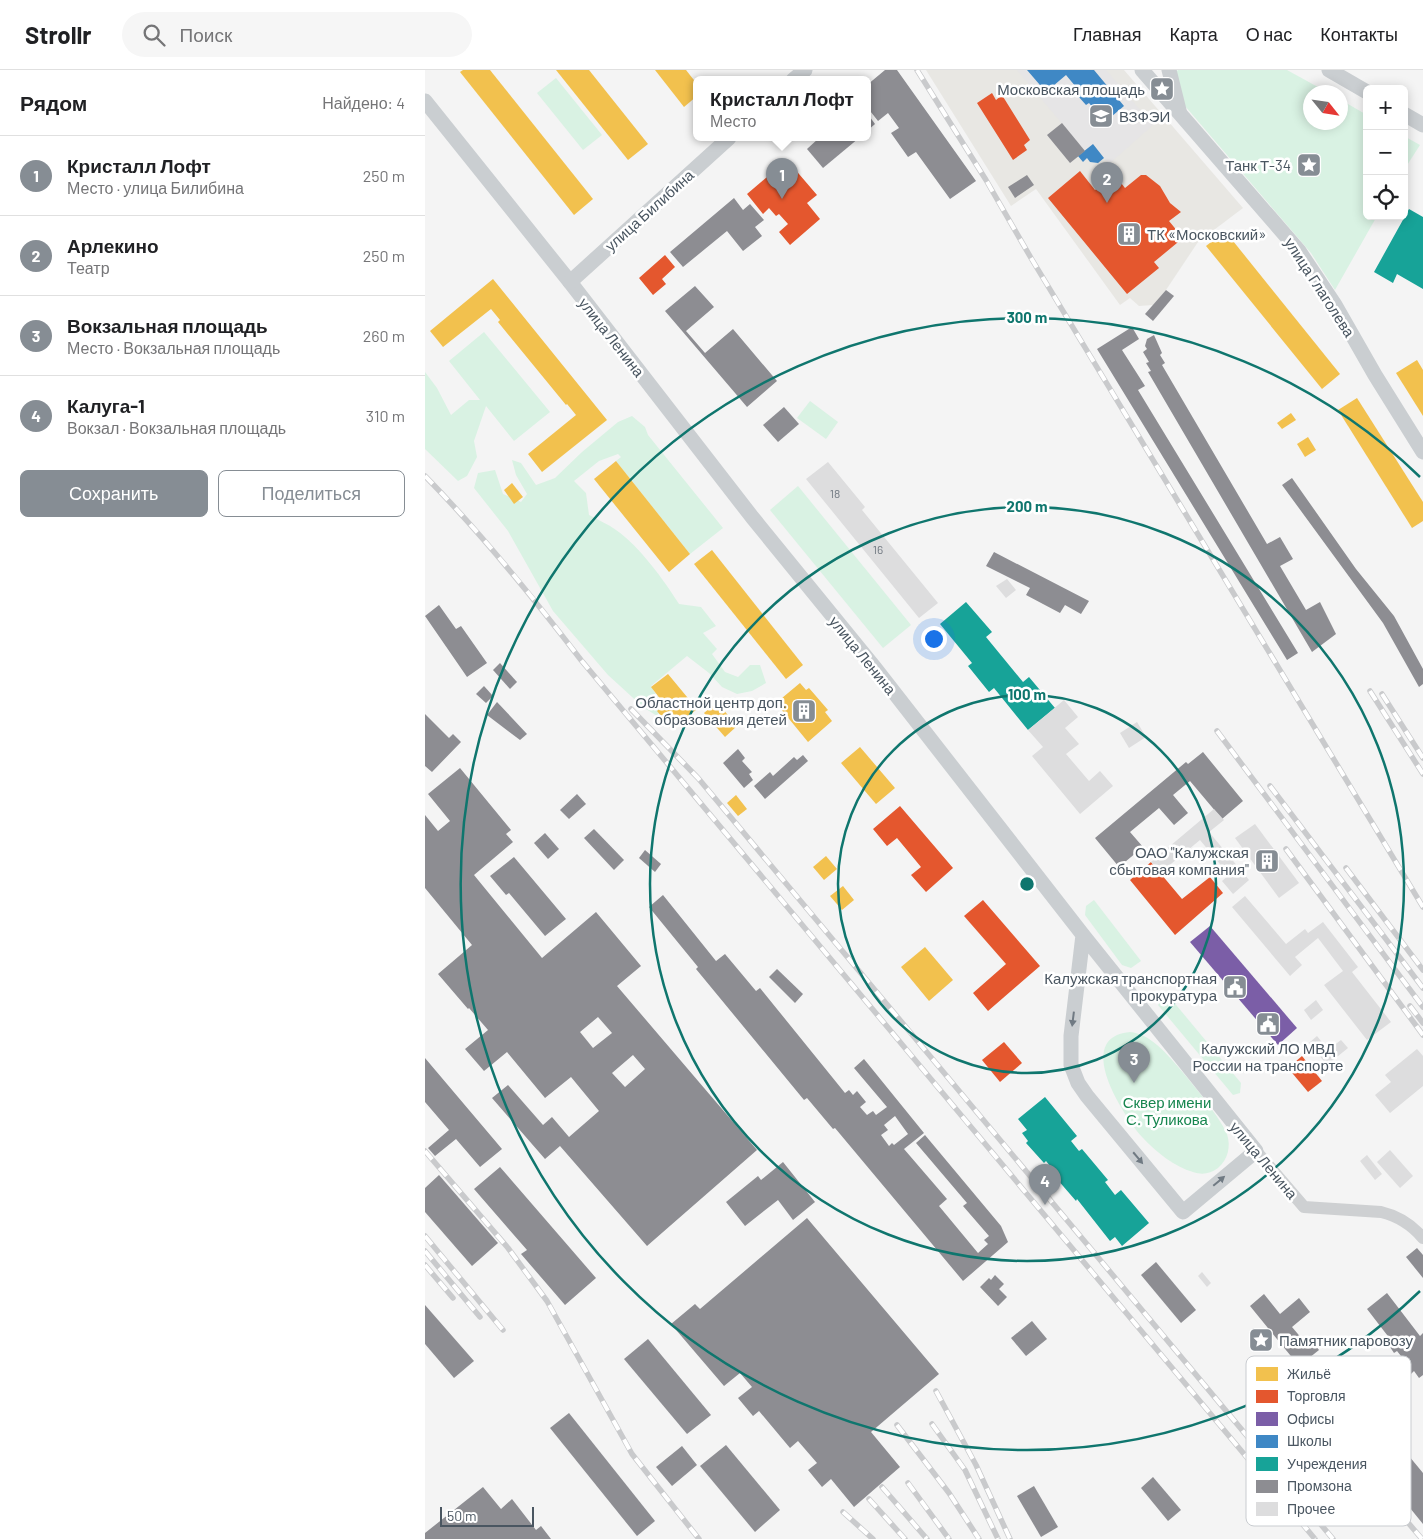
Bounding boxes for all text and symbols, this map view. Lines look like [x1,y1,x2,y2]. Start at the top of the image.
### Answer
search box [122,12,472,57]
text: Strollr [25,20,92,49]
icon: search [140,21,168,49]
text: Поиск [180,23,232,46]
text: Главная [1073,23,1142,45]
text: Карта [1170,23,1218,45]
text: О нас [1246,23,1292,45]
text: Контакты [1320,23,1398,45]
popup [693,76,871,141]
place icon: Московская площадь [1149,76,1175,102]
place label: Московская площадь [997,80,1145,98]
north arrow [1303,85,1348,130]
map controls [1363,85,1408,220]
button: + [1363,85,1408,130]
text: Кристалл Лофт [710,87,854,110]
text: Рядом [20,90,87,115]
text: Найдено: 4 [322,93,405,112]
school or university icon: ВЗФЭИ [1088,103,1114,129]
place label: ВЗФЭИ [1119,107,1170,125]
text: Место [710,111,757,130]
button: − [1363,130,1408,175]
place icon: Танк Т-34 [1296,152,1322,178]
text: Кристалл Лофт [67,154,211,177]
place label: Танк Т-34 [1225,156,1291,174]
pin: 1 [766,158,798,199]
pin: 2 [1091,162,1123,203]
street label: улица Билибина [601,165,698,255]
text: 1 [33,166,39,185]
text: 250 m [363,166,405,185]
button: locate [1363,175,1408,220]
text: Место · улица Билибина [67,178,244,197]
building icon: ТК «Московский» [1116,221,1142,247]
place label: ТК «Московский» [1147,225,1266,243]
text: Арлекино [67,234,159,257]
street label: улица Глаголева [1281,234,1359,341]
text: 2 [32,246,40,265]
text: 250 m [363,246,405,265]
text: Театр [67,258,110,277]
street label: улица Ленина [575,294,649,381]
text: 300 m [1007,308,1047,326]
text: Вокзальная площадь [67,314,268,337]
text: 3 [32,326,40,345]
text: 260 m [363,326,405,345]
text: Место · Вокзальная площадь [67,338,280,357]
text: Калуга-1 [67,394,145,417]
text: 4 [31,406,41,425]
text: 310 m [366,406,405,425]
text: Вокзал · Вокзальная площадь [67,418,286,437]
button: Сохранить [20,470,208,517]
button: Поделиться [218,470,405,517]
house number: 18 [830,486,840,500]
text: 200 m [1006,497,1048,515]
house number: 16 [873,542,883,556]
street label: улица Ленина [826,612,901,698]
your location [921,626,947,652]
text: 100 m [1008,685,1046,703]
place label: Областной центр доп. образования детей [635,693,787,728]
building icon: Областной центр доп. образования детей [791,698,817,724]
place label: ОАО "Калужская сбытовая компания" [1109,843,1249,878]
building icon: ОАО "Калужская сбытовая компания" [1254,848,1280,874]
centre of rings [1018,875,1036,893]
place label: Калужская транспортная прокуратура [1044,969,1218,1004]
public building icon: Калужская транспортная прокуратура [1222,974,1248,1000]
one-way arrow [1069,1011,1077,1027]
public building icon: Калужский ЛО МВД России на транспорте [1255,1011,1281,1037]
place label: Калужский ЛО МВД России на транспорте [1193,1039,1343,1074]
pin: 3 [1118,1042,1150,1083]
park label: Сквер имени С. Туликова [1123,1093,1211,1128]
street label: улица Ленина [1226,1118,1302,1203]
one-way arrow [1133,1151,1144,1164]
pin: 4 [1029,1164,1061,1205]
one-way arrow [1213,1176,1226,1187]
place icon: Памятник паровозу [1248,1327,1274,1353]
place label: Памятник паровозу [1279,1331,1413,1349]
legend [1246,1356,1411,1526]
text: Жильё [1287,1365,1331,1382]
text: Торговля [1287,1387,1345,1404]
text: Офисы [1287,1410,1334,1427]
text: Школы [1287,1432,1332,1449]
text: Учреждения [1287,1455,1367,1472]
text: Промзона [1287,1477,1352,1494]
text: Прочее [1287,1500,1335,1517]
scale bar [440,1504,534,1527]
text: 50 m [447,1507,476,1524]

